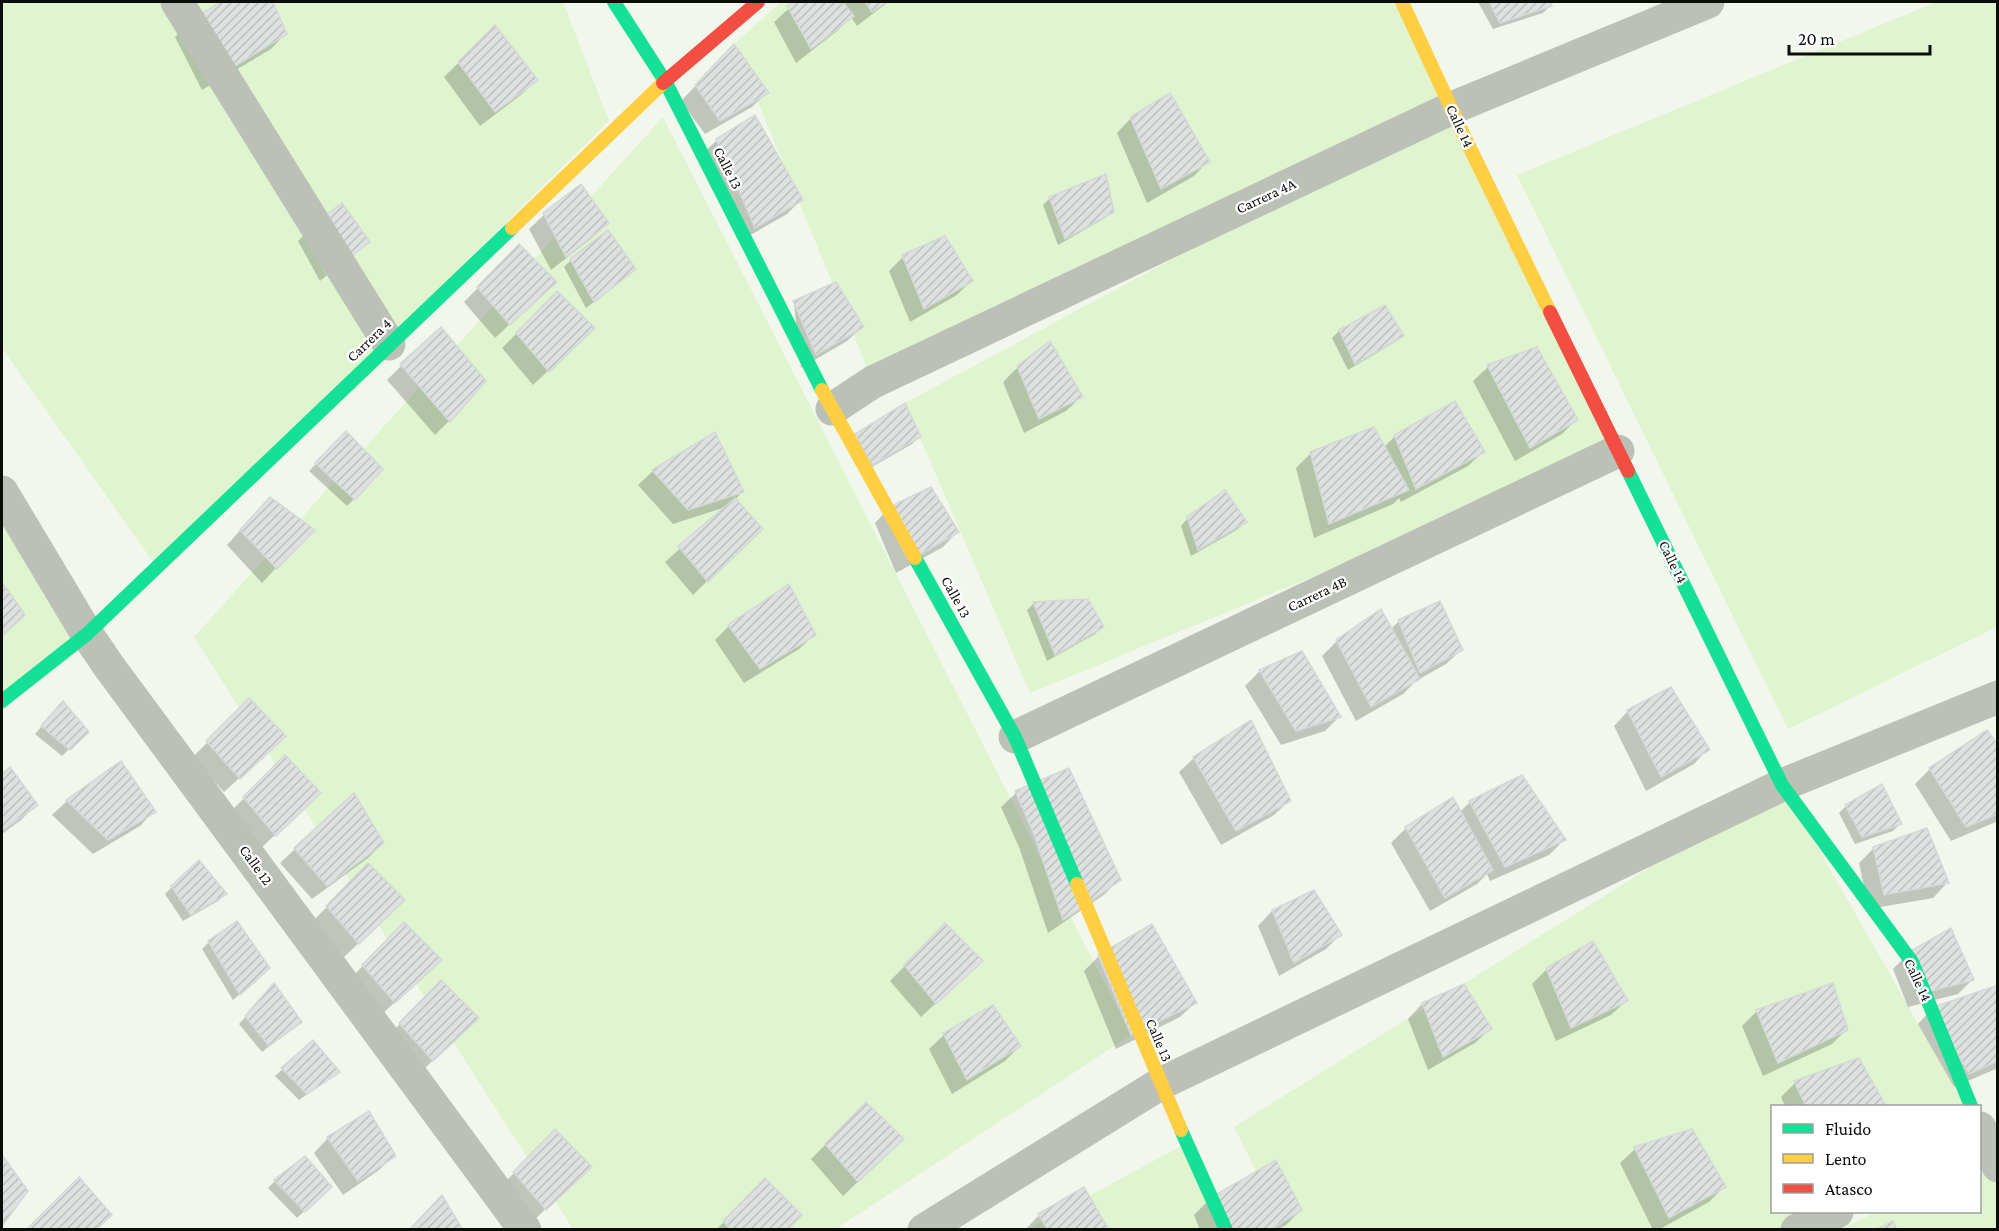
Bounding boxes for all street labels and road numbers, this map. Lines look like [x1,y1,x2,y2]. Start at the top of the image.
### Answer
street label: Calle 14 [1443,102,1477,150]
street label: Calle 13 [711,144,745,192]
street label: Carrera 4A [1234,175,1299,217]
street label: Carrera 4 [344,315,394,365]
street label: Calle 14 [1656,538,1690,586]
street label: Calle 13 [938,573,974,621]
street label: Carrera 4B [1285,573,1349,615]
street label: Calle 12 [236,842,276,888]
street label: Calle 14 [1901,956,1935,1004]
street label: Calle 13 [1143,1016,1175,1064]

